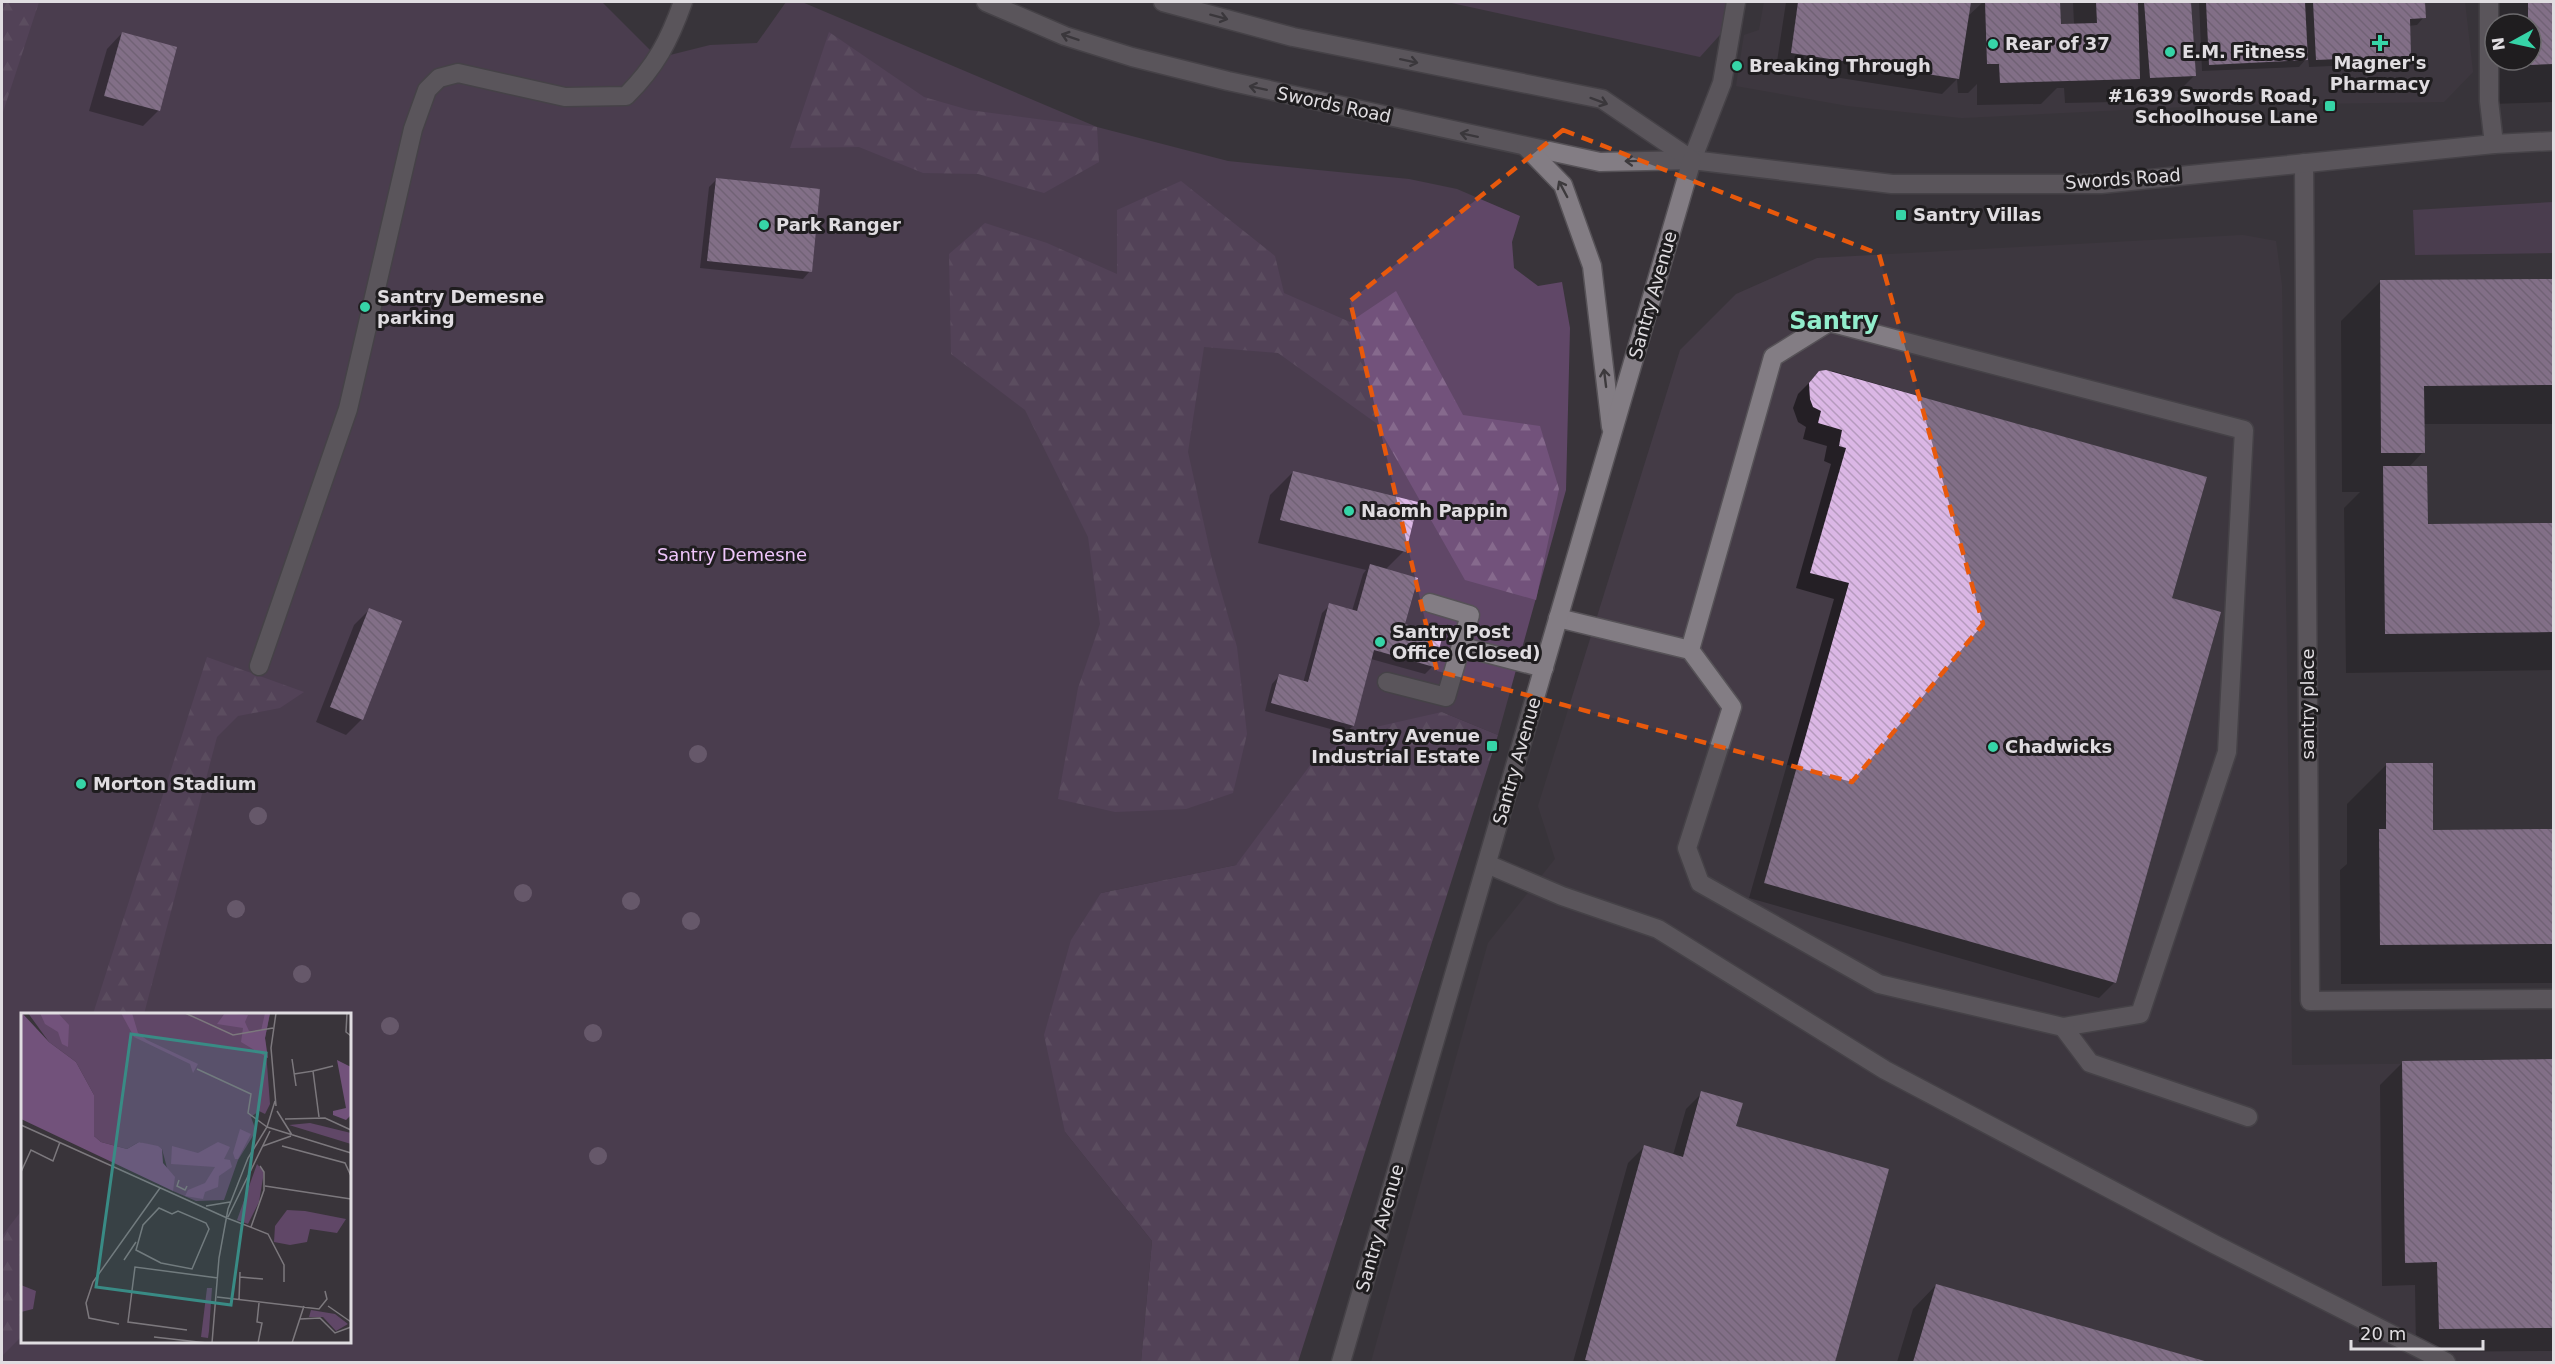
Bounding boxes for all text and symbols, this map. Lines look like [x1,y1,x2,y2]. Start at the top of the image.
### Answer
one-way arrow [1209,11,1228,23]
north arrow [2483,12,2543,72]
one-way arrow [1061,31,1080,42]
place label: Rear of 37 [2005,33,2110,54]
marker: Magner's Pharmacy [2373,36,2387,50]
text: N [2488,36,2509,52]
marker: Rear of 37 [1986,37,2000,51]
place label: E.M. Fitness [2182,41,2306,62]
marker: E.M. Fitness [2163,45,2177,59]
place label: Magner's Pharmacy [2330,52,2430,94]
place label: Breaking Through [1749,55,1931,76]
one-way arrow [1399,56,1418,67]
marker: Breaking Through [1730,59,1744,73]
one-way arrow [1249,82,1269,93]
street label: Swords Road [1275,82,1393,127]
place label: #1639 Swords Road, Schoolhouse Lane [2108,85,2318,127]
one-way arrow [1590,96,1608,107]
marker: #1639 Swords Road, Schoolhouse Lane [2323,99,2337,113]
one-way arrow [1460,128,1479,140]
one-way arrow [1624,156,1644,167]
street label: Swords Road [2064,164,2182,193]
one-way arrow [1557,181,1569,198]
place label: Santry Villas [1913,204,2041,225]
marker: Santry Villas [1894,208,1908,222]
place label: Park Ranger [776,214,901,235]
marker: Park Ranger [757,218,771,232]
street label: Santry Avenue [1624,229,1681,361]
place label: Santry Demesne parking [377,286,544,328]
marker: Santry Demesne parking [358,300,372,314]
district label: Santry [1789,307,1879,335]
one-way arrow [1599,368,1610,388]
place label: Naomh Pappin [1361,500,1508,521]
marker: Naomh Pappin [1342,504,1356,518]
park label: Santry Demesne [657,544,807,565]
place label: Santry Post Office (Closed) [1392,621,1541,663]
marker: Santry Post Office (Closed) [1373,635,1387,649]
street label: santry place [2297,648,2318,760]
street label: Santry Avenue [1488,695,1545,827]
place label: Santry Avenue Industrial Estate [1311,725,1480,767]
place label: Chadwicks [2005,736,2112,757]
marker: Santry Avenue Industrial Estate [1485,739,1499,753]
marker: Chadwicks [1986,740,2000,754]
place label: Morton Stadium [93,773,257,794]
marker: Morton Stadium [74,777,88,791]
inset map [21,1013,351,1343]
street label: Santry Avenue [1351,1162,1408,1294]
scale bar [2351,1313,2483,1351]
text: 20 m [2360,1323,2406,1344]

